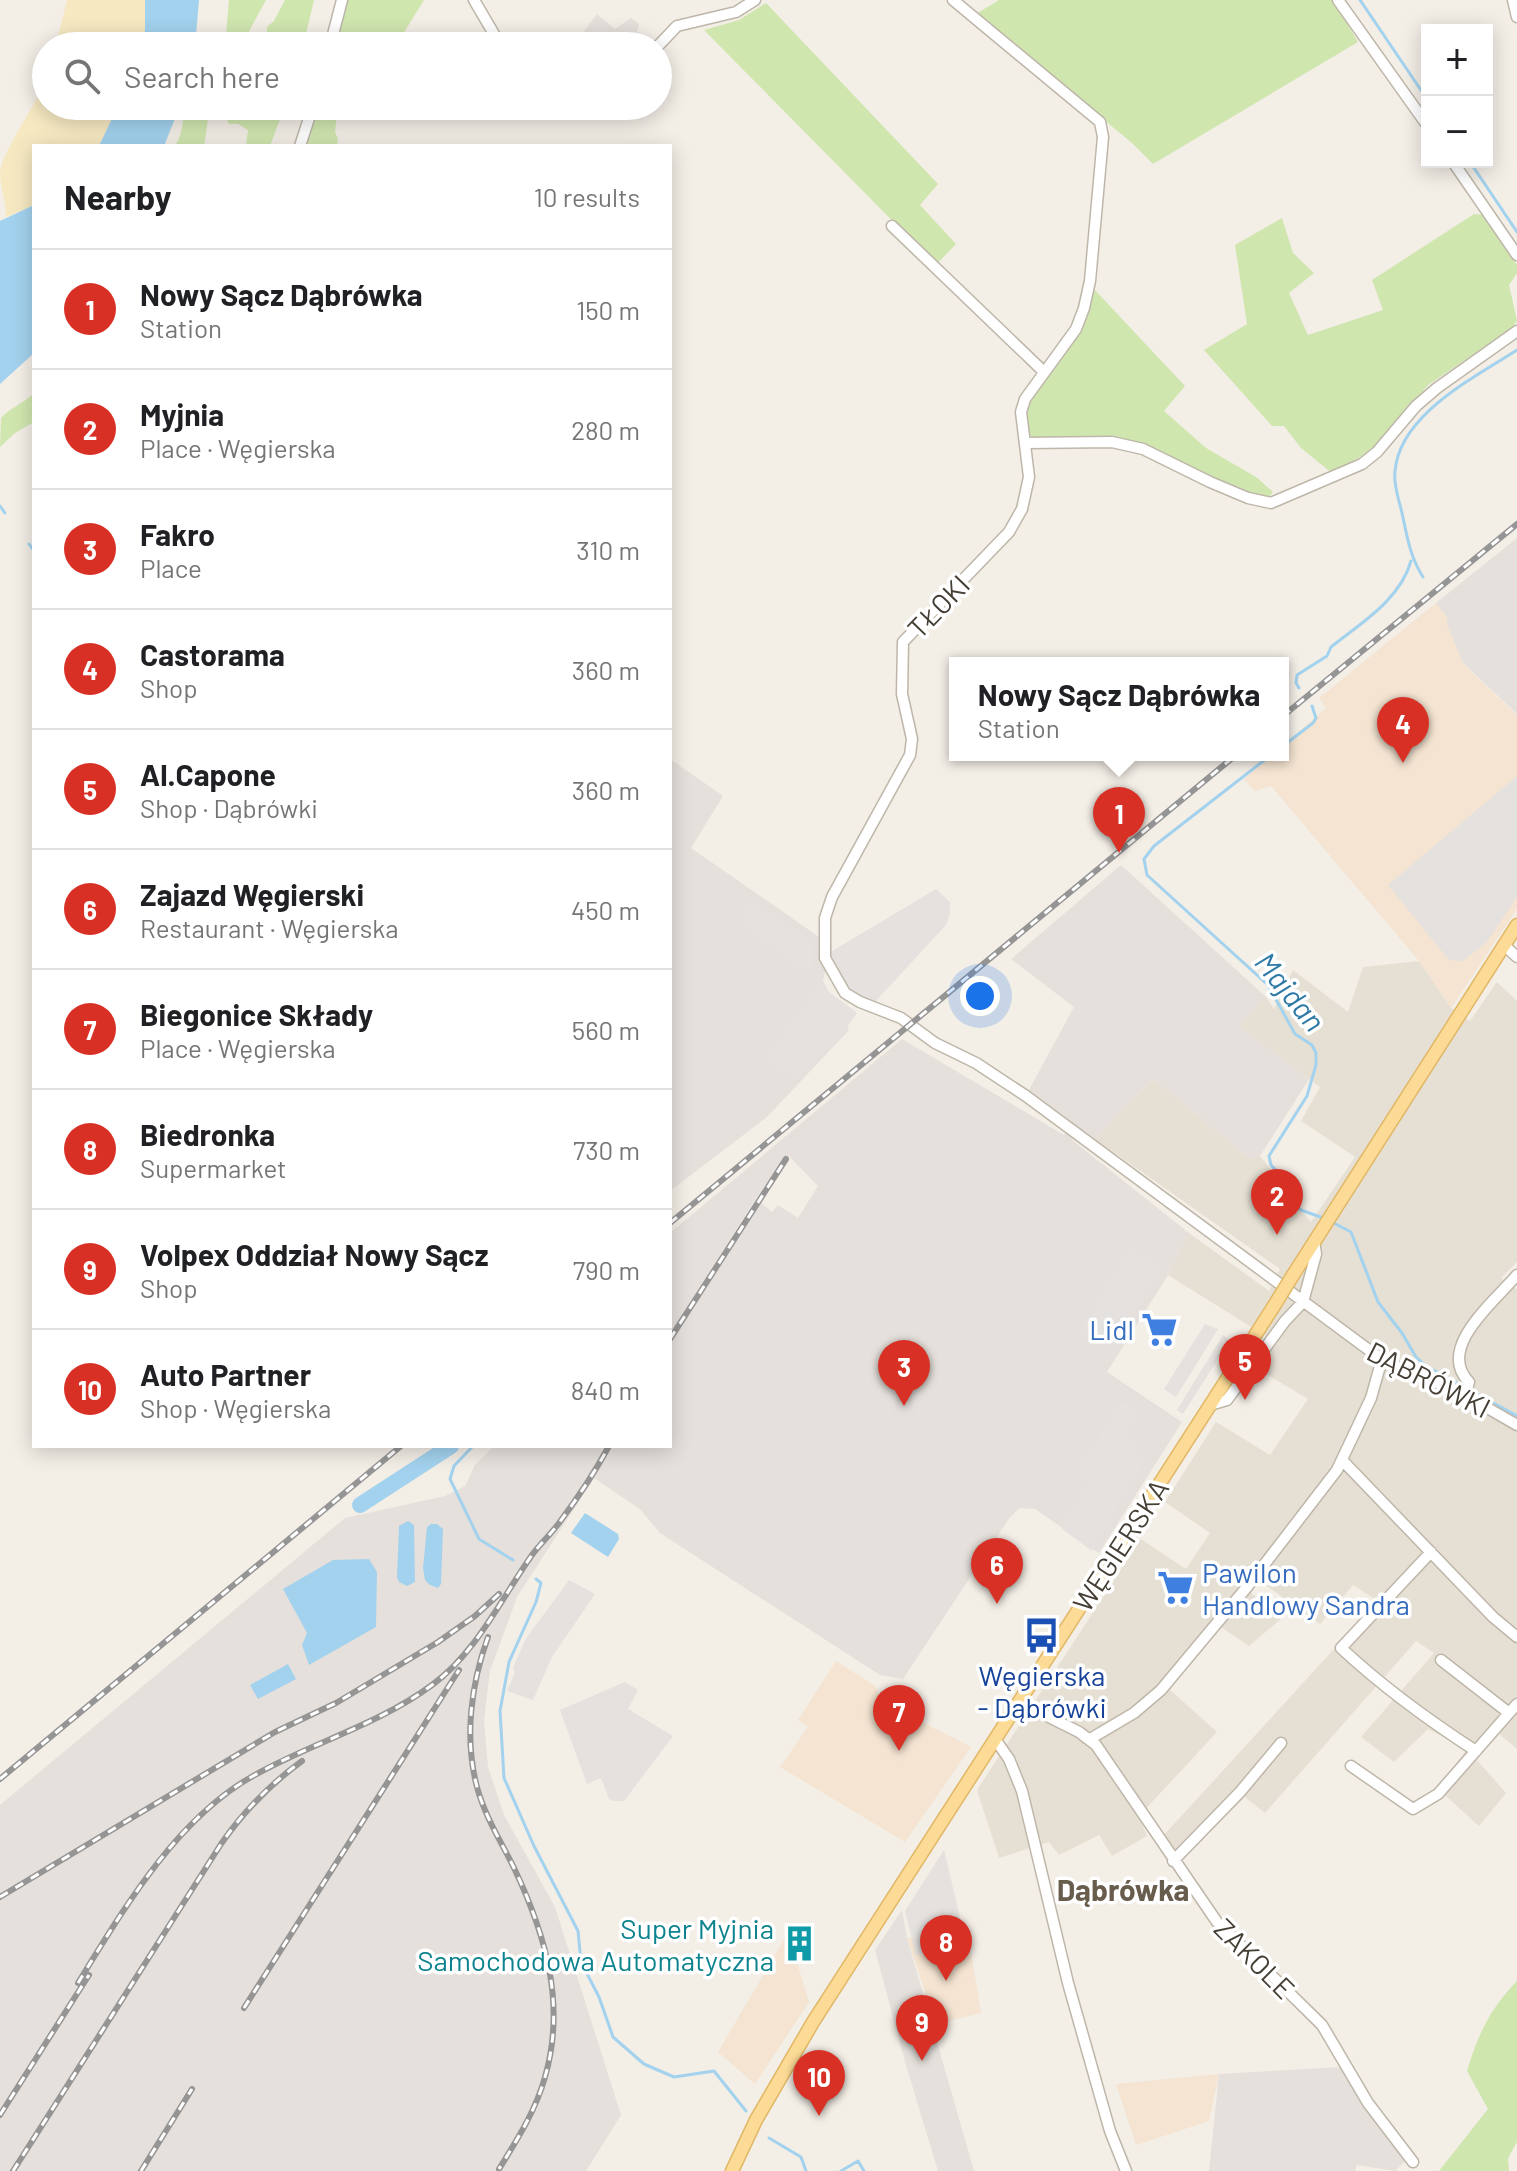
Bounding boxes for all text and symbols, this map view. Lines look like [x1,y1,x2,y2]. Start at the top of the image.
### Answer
map controls [1421,24,1493,168]
button: + [1421,24,1493,96]
search box [32,32,672,120]
icon: search [60,54,104,98]
text: Search here [124,58,280,94]
button: − [1421,96,1493,168]
text: Nearby [64,176,172,217]
text: 10 results [534,181,640,212]
text: Nowy Sącz Dąbrówka [140,276,423,312]
text: 1 [85,294,95,325]
text: 150 m [576,294,640,325]
text: Station [140,312,222,343]
text: Myjnia [140,396,224,432]
text: 2 [83,414,97,445]
text: 280 m [571,414,640,445]
text: Place · Węgierska [140,432,336,463]
text: Fakro [140,516,215,552]
text: 3 [83,534,97,565]
text: 310 m [576,534,640,565]
text: Place [140,552,202,583]
street label: TŁOKI [900,567,976,645]
text: Castorama [140,636,285,672]
text: 4 [82,654,98,685]
text: 360 m [572,654,640,685]
popup [949,657,1289,761]
text: Shop [140,672,198,703]
text: Nowy Sącz Dąbrówka [978,676,1260,712]
pin: 4 [1377,697,1429,763]
text: Station [978,712,1060,743]
text: Al.Capone [140,756,276,792]
text: 5 [83,774,97,805]
text: 360 m [572,774,640,805]
pin: 1 [1093,787,1145,853]
text: Shop · Dąbrówki [140,792,318,823]
text: Zajazd Węgierski [140,876,364,912]
text: 6 [83,894,97,925]
text: 450 m [571,894,640,925]
text: Restaurant · Węgierska [140,912,398,943]
water label: Majdan [1248,944,1334,1038]
your location [960,976,1000,1016]
text: Biegonice Składy [140,996,373,1032]
text: 7 [84,1014,96,1045]
text: 560 m [572,1014,640,1045]
text: Place · Węgierska [140,1032,336,1063]
text: Biedronka [140,1116,275,1152]
text: 8 [83,1134,97,1165]
text: 730 m [573,1134,640,1165]
text: Supermarket [140,1152,287,1183]
pin: 2 [1251,1169,1303,1235]
text: Volpex Oddział Nowy Sącz [140,1236,488,1272]
text: 9 [83,1254,97,1285]
text: 790 m [573,1254,640,1285]
text: Shop [140,1272,198,1303]
supermarket icon: Lidl [1141,1310,1179,1348]
place label: Lidl [1089,1312,1134,1346]
street label: DĄBRÓWKI [1362,1333,1496,1425]
pin: 5 [1219,1334,1271,1400]
pin: 3 [878,1340,930,1406]
text: Auto Partner [140,1356,311,1392]
text: 10 [78,1374,102,1405]
text: 840 m [571,1374,640,1405]
text: Shop · Węgierska [140,1392,331,1423]
street label: WĘGIERSKA [1065,1472,1175,1618]
pin: 6 [971,1538,1023,1604]
place label: Pawilon Handlowy Sandra [1202,1555,1410,1621]
supermarket icon: Pawilon Handlowy Sandra [1157,1569,1195,1607]
bus stop icon: Węgierska - Dąbrówki [1023,1616,1061,1654]
place label: Węgierska - Dąbrówki [977,1658,1107,1724]
pin: 7 [873,1685,925,1751]
district label: Dąbrówka [1057,1871,1189,1907]
place label: Super Myjnia Samochodowa Automatyczna [417,1911,774,1977]
street label: ZAKOLE [1208,1911,1302,2005]
pin: 8 [920,1915,972,1981]
building icon: Super Myjnia Samochodowa Automatyczna [781,1925,819,1963]
pin: 9 [896,1995,948,2061]
pin: 10 [793,2050,845,2116]

